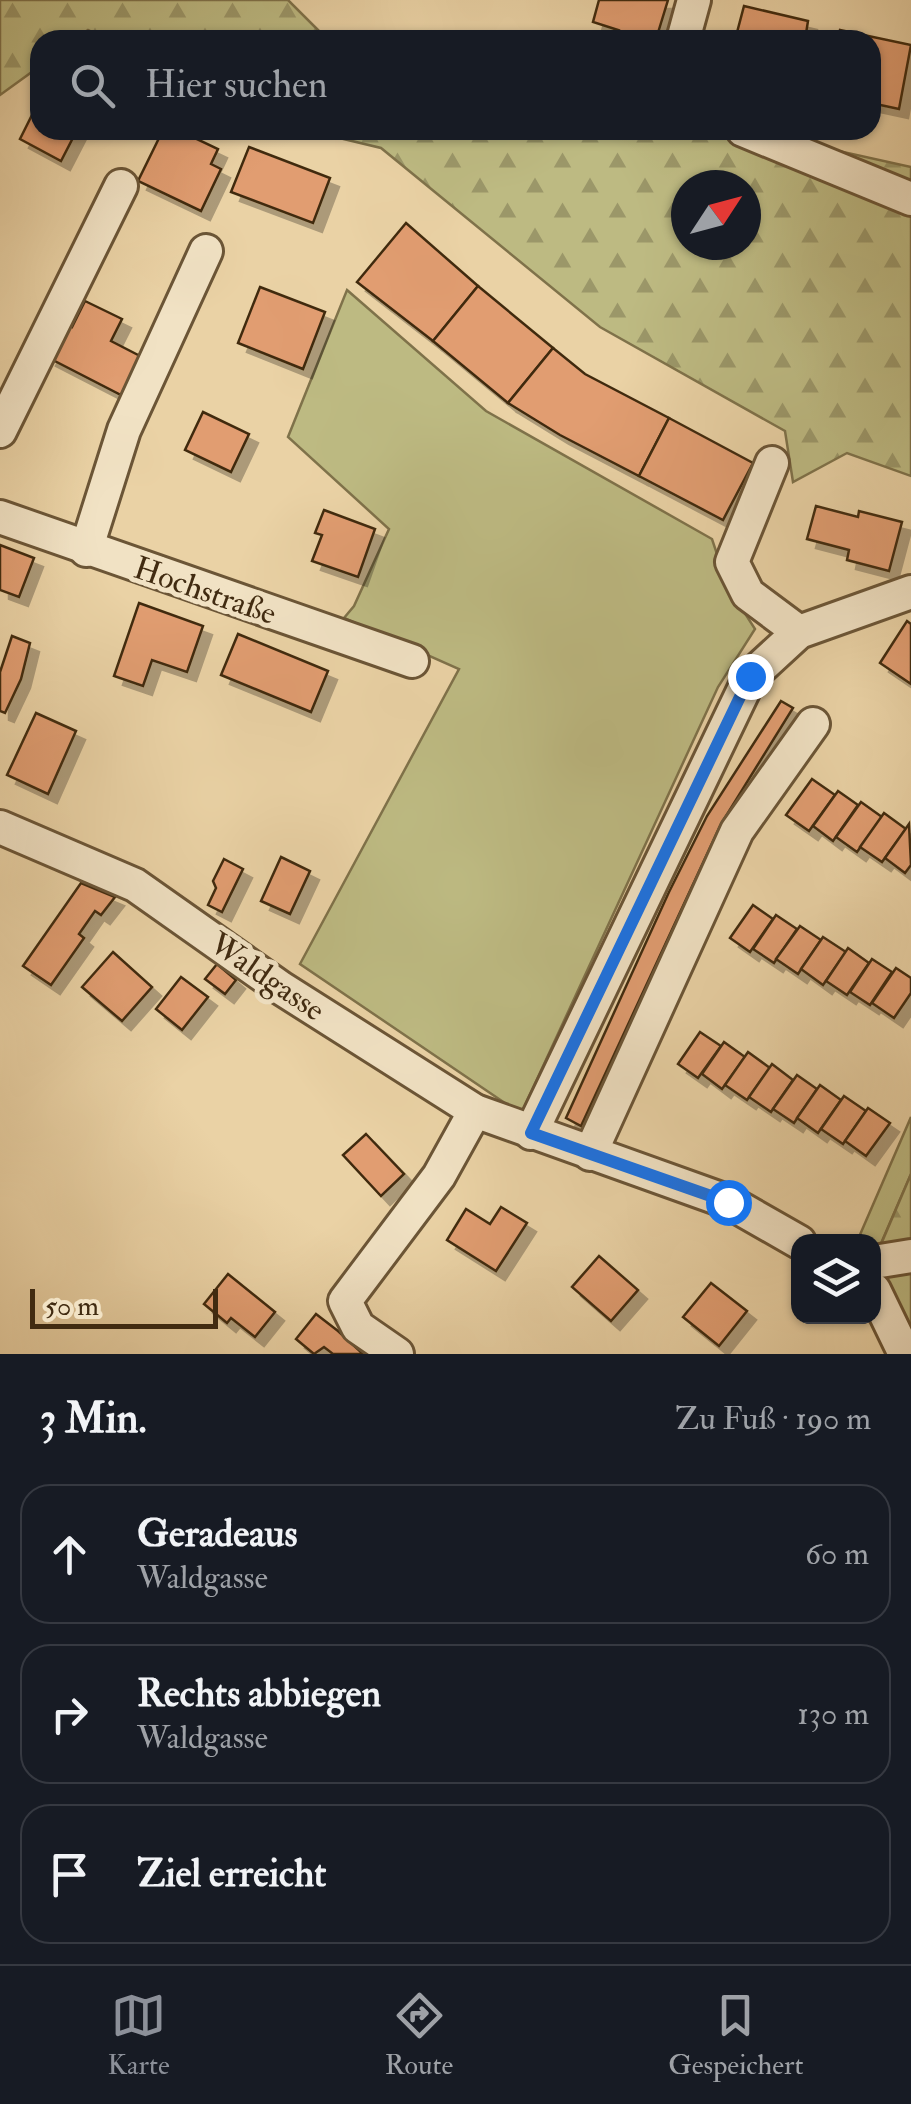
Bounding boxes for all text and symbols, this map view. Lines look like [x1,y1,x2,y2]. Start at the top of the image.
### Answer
search box [30,30,881,140]
icon: search [65,58,120,113]
text: Hier suchen [145,61,328,109]
north arrow [671,170,761,260]
street label: Hochstraße [129,548,281,634]
route end [728,654,774,700]
street label: Waldgasse [201,923,332,1030]
route start [706,1180,752,1226]
map controls [791,1234,881,1324]
button: layers [791,1234,881,1324]
scale bar [30,1284,218,1328]
text: 50 m [45,1289,99,1324]
text: 3 Min. [40,1393,147,1445]
text: Zu Fuß · 190 m [675,1399,871,1439]
text: Geradeaus [137,1510,298,1558]
icon: ahead [42,1527,97,1582]
text: 60 m [805,1534,869,1574]
text: Waldgasse [137,1558,268,1598]
text: Rechts abbiegen [137,1670,381,1718]
icon: right [42,1687,97,1742]
text: 130 m [797,1694,869,1734]
text: Waldgasse [137,1718,268,1758]
icon: arrive [42,1847,97,1902]
text: Ziel erreicht [137,1850,326,1898]
tab: Karte [108,1988,170,2083]
tab: Route [385,1988,453,2083]
tab: Gespeichert [668,1988,803,2083]

